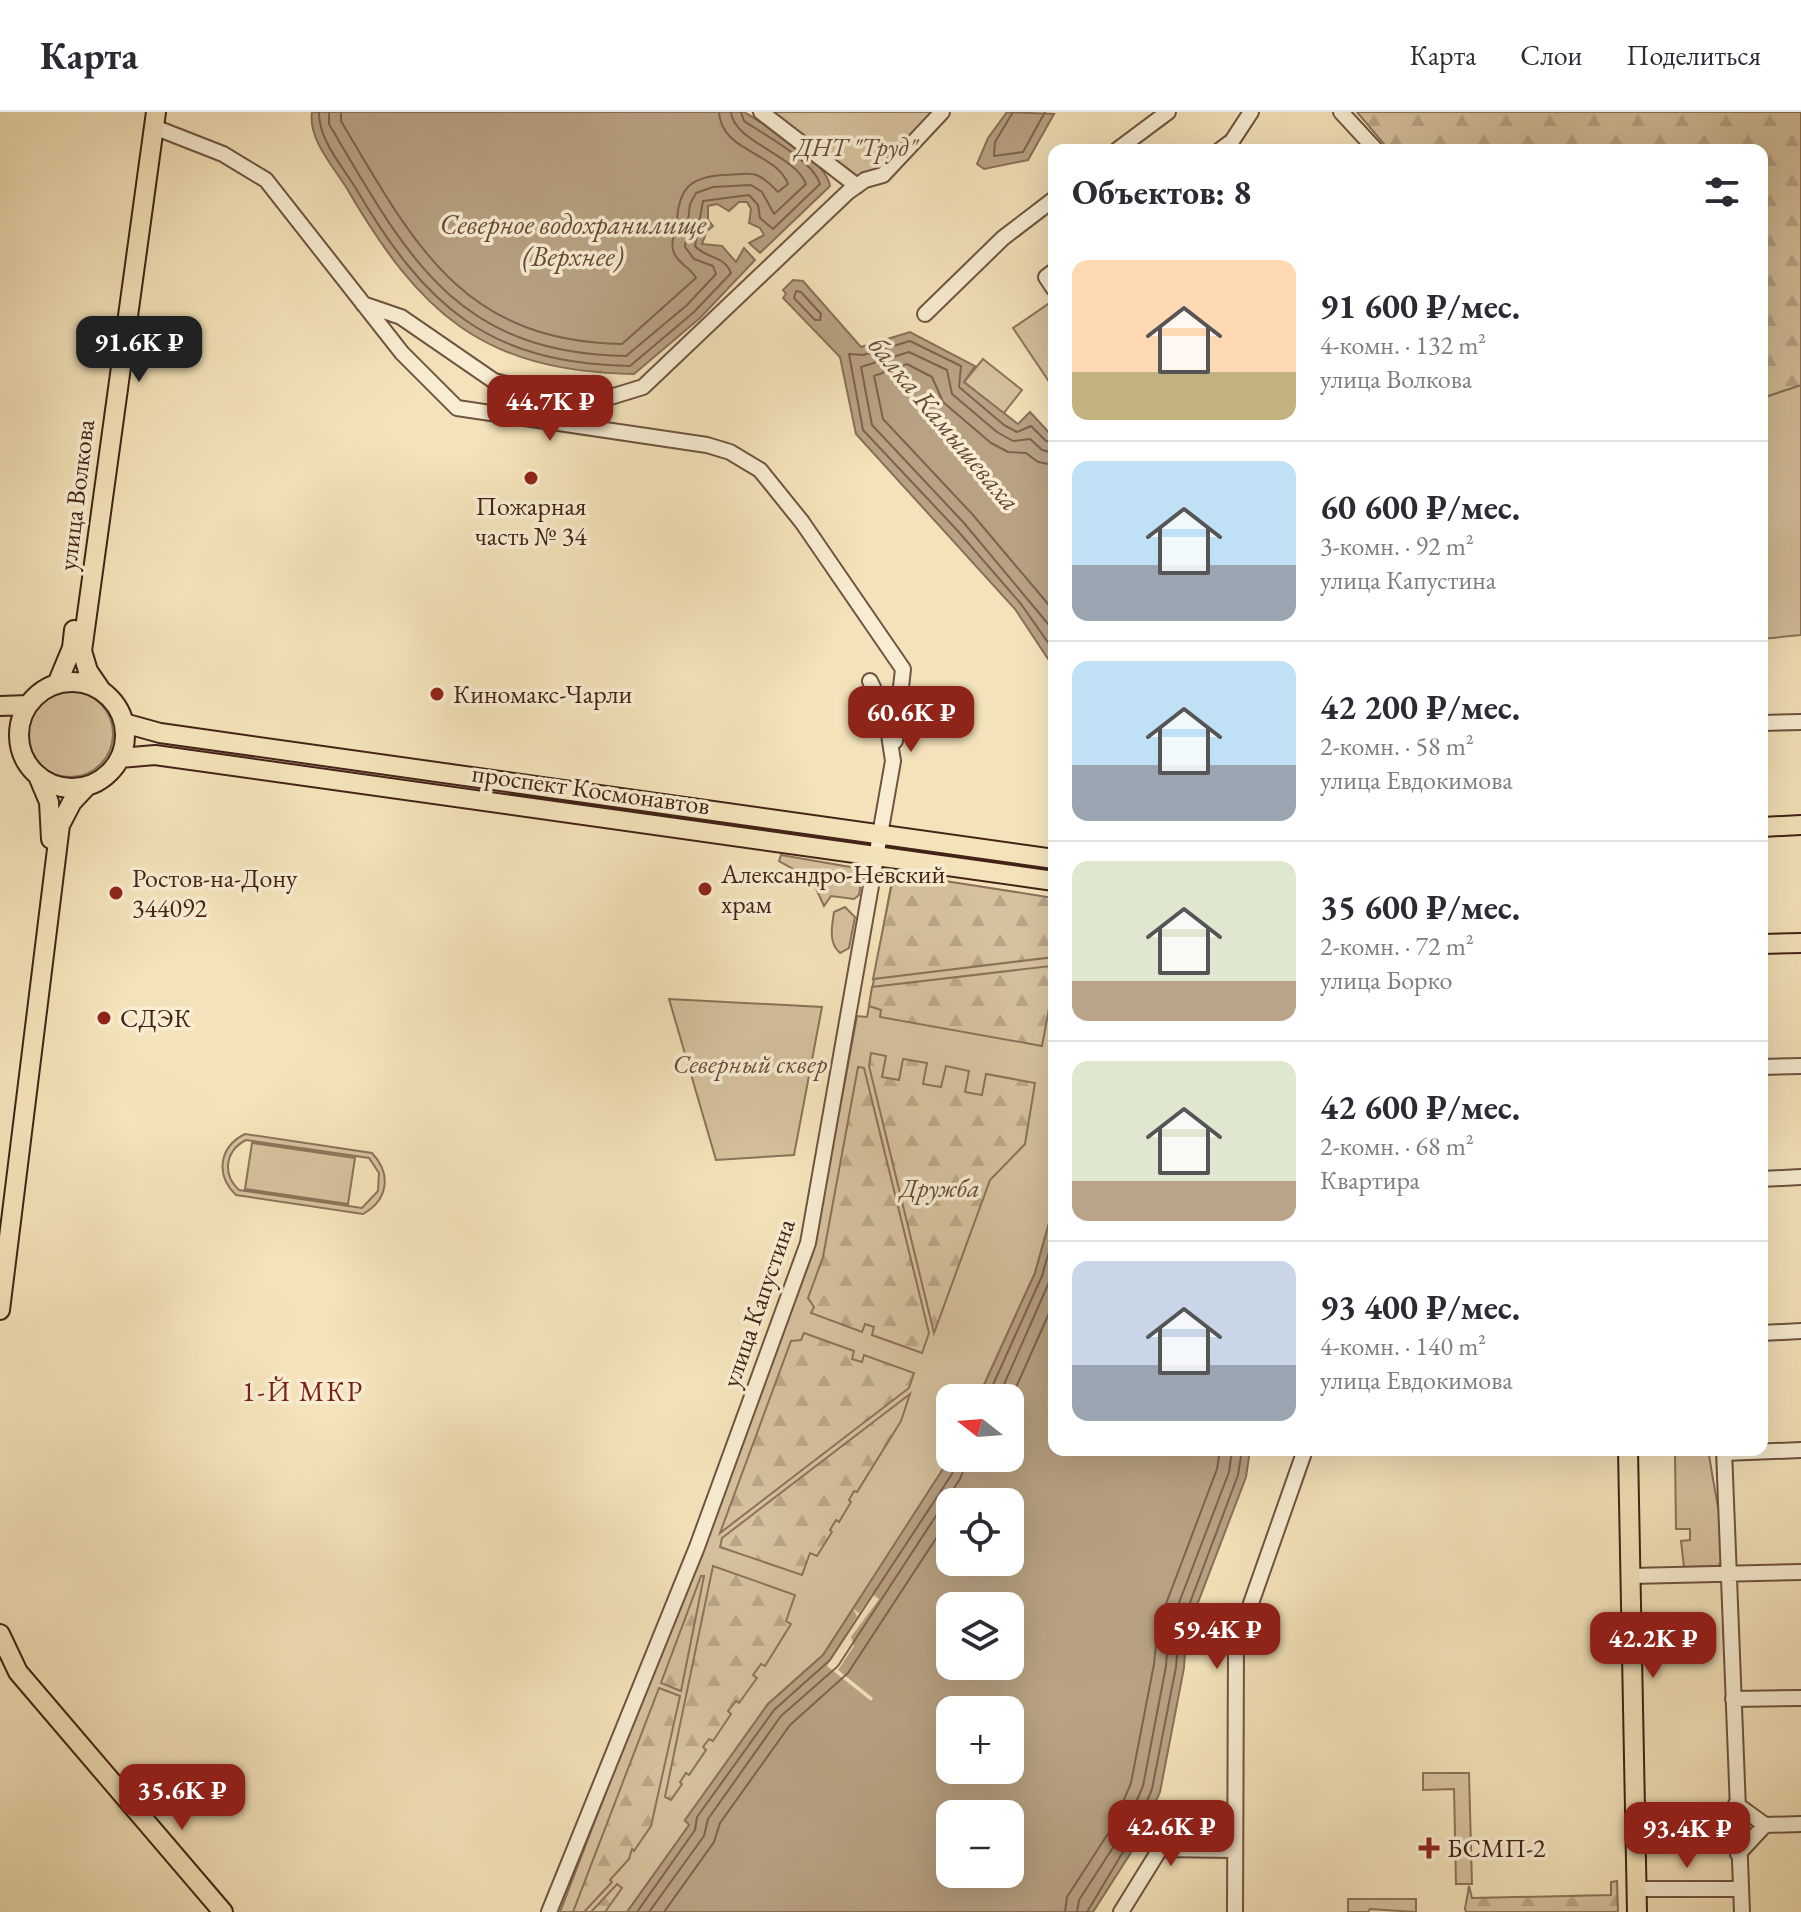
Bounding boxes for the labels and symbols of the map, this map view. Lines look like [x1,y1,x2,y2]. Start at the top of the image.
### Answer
park label: ДНТ "Труд" [793,130,920,164]
water label: Северное водохранилище (Верхнее) [440,206,707,274]
pin: 91.6K ₽ [65,316,213,384]
water label: балка Камышеваха [861,328,1029,518]
pin: 44.7K ₽ [476,375,624,443]
street label: улица Волкова [50,417,102,573]
marker: Пожарная часть № 34 [522,469,540,487]
place label: Пожарная часть № 34 [475,489,587,553]
place label: Киномакс-Чарли [453,677,632,711]
marker: Киномакс-Чарли [428,685,446,703]
pin: 60.6K ₽ [837,686,985,754]
street label: проспект Космонавтов [470,755,712,823]
place label: Александро-Невский храм [720,857,946,921]
place label: Ростов-на-Дону 344092 [132,861,298,925]
marker: Александро-Невский храм [696,880,714,898]
marker: Ростов-на-Дону 344092 [107,884,125,902]
place label: СДЭК [120,1001,192,1035]
marker: СДЭК [95,1009,113,1027]
park label: Северный сквер [673,1047,828,1081]
park label: Дружба [898,1171,980,1205]
street label: улица Капустина [713,1214,803,1392]
district label: 1-Й МКР [242,1373,364,1409]
north arrow [936,1384,1024,1472]
pin: 59.4K ₽ [1143,1603,1291,1671]
pin: 42.2K ₽ [1579,1612,1727,1680]
pin: 35.6K ₽ [108,1764,256,1832]
pin: 42.6K ₽ [1097,1800,1245,1868]
pin: 93.4K ₽ [1613,1802,1761,1870]
place label: БСМП-2 [1447,1831,1546,1865]
marker: БСМП-2 [1418,1837,1440,1859]

